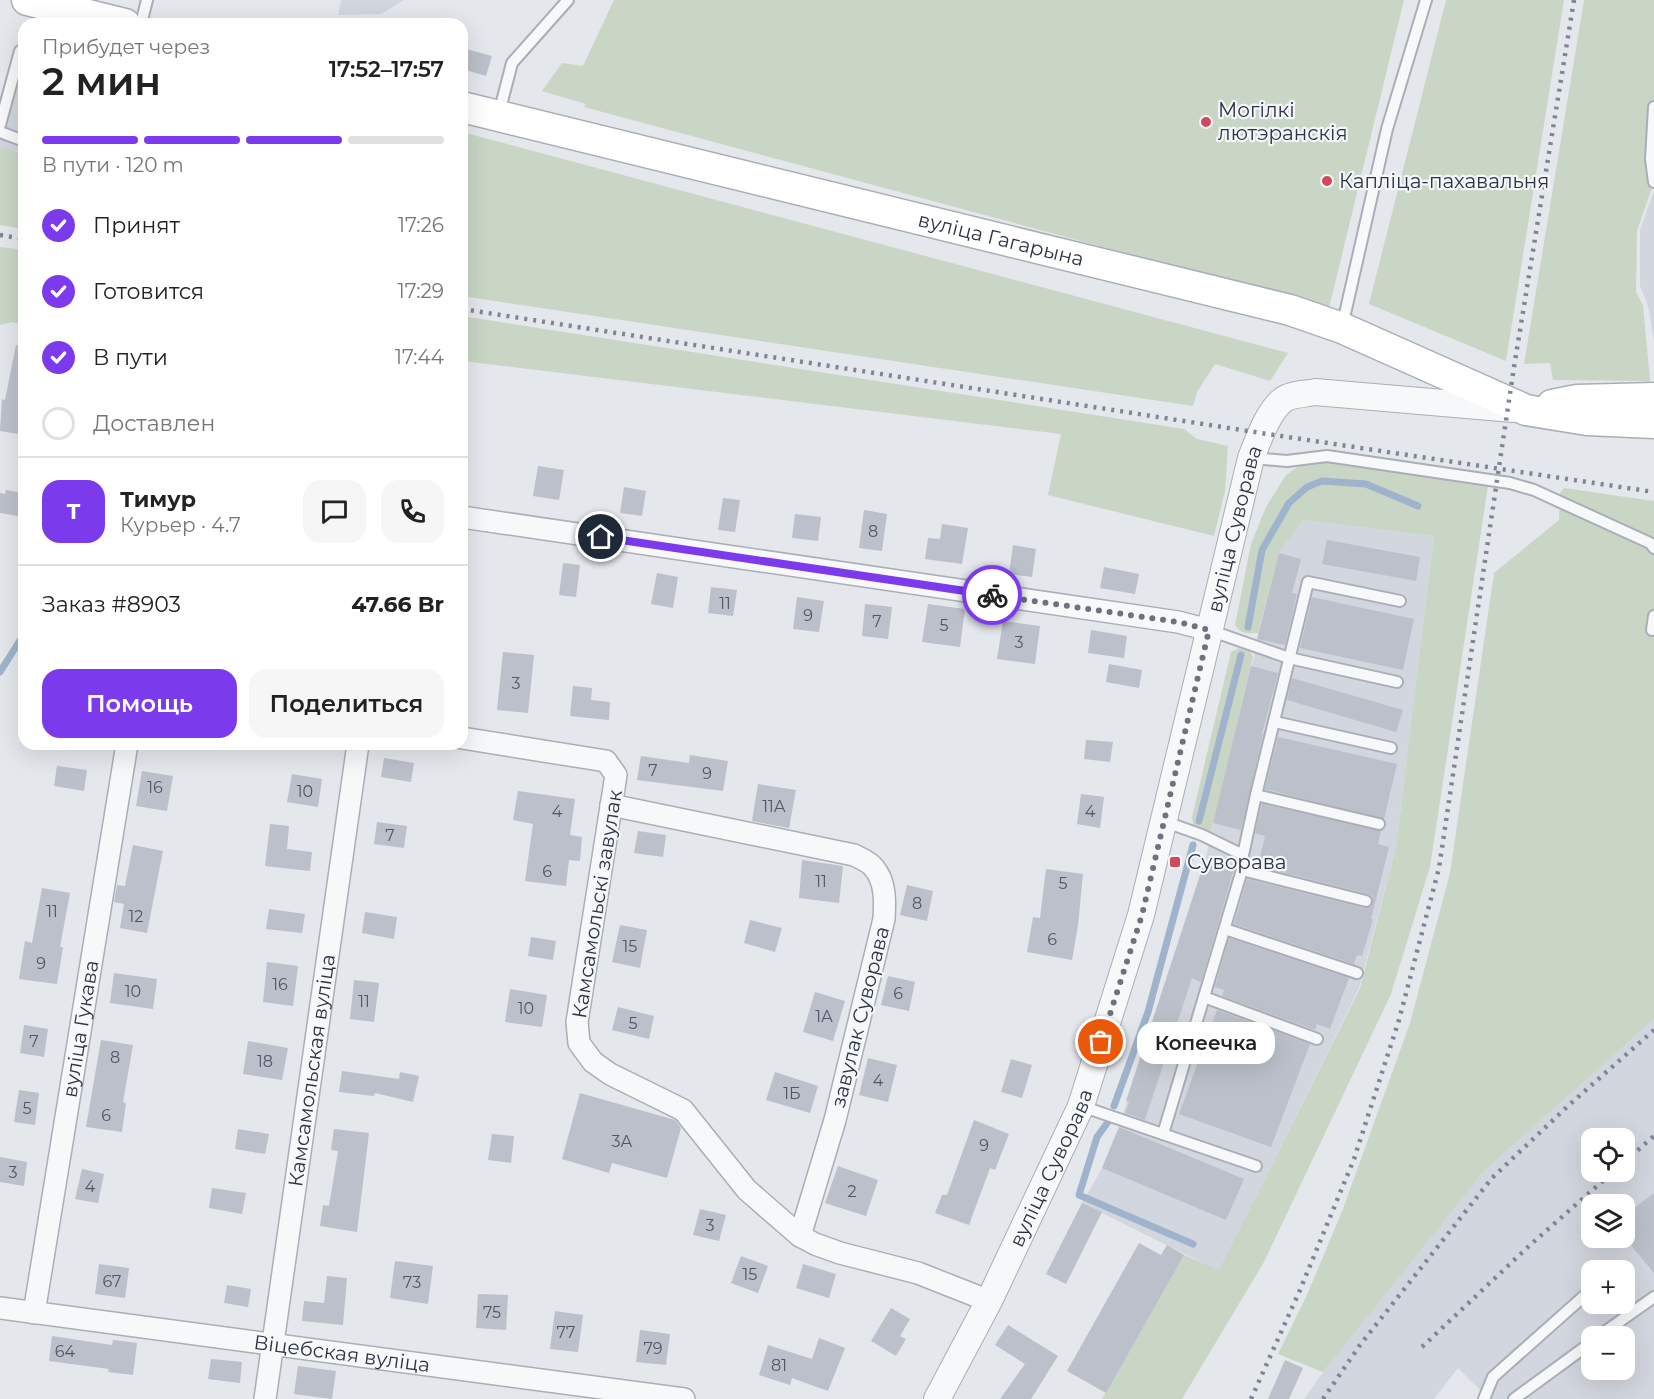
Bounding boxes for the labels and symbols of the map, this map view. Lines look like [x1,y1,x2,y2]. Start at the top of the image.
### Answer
place label: Могілкі лютэранскія [1218,98,1348,145]
marker: Могілкі лютэранскія [1199,115,1213,129]
place label: Капліца-пахавальня [1339,169,1549,193]
marker: Капліца-пахавальня [1320,174,1334,188]
street label: вуліца Гагарына [916,207,1086,271]
street label: вуліца Суворава [1202,442,1267,615]
pin [575,511,626,562]
house number: 8 [868,522,878,541]
courier [962,565,1022,625]
house number: 11 [719,594,731,613]
house number: 9 [803,606,813,625]
house number: 7 [872,612,882,631]
house number: 5 [939,616,949,635]
house number: 3 [1014,633,1024,652]
house number: 3 [511,674,521,693]
house number: 7 [648,761,658,780]
house number: 9 [702,764,712,783]
house number: 16 [147,778,163,797]
house number: 10 [297,782,313,801]
street label: Камсамольскі завулак [567,788,627,1020]
house number: 11А [762,797,786,816]
house number: 4 [552,802,563,821]
house number: 4 [1085,802,1096,821]
house number: 7 [385,826,395,845]
place label: Суворава [1187,850,1287,874]
marker: Суворава [1168,855,1182,869]
house number: 6 [542,862,552,881]
house number: 11 [815,872,827,891]
house number: 5 [1058,874,1068,893]
house number: 8 [912,894,922,913]
house number: 11 [46,902,58,921]
house number: 12 [129,907,143,926]
street label: завулак Суворава [826,924,894,1110]
house number: 6 [1047,930,1057,949]
house number: 15 [623,937,637,956]
street label: Камсамольская вуліца [283,952,340,1188]
house number: 9 [36,954,46,973]
street label: вуліца Гукава [57,958,103,1099]
house number: 16 [272,975,288,994]
house number: 10 [125,982,141,1001]
house number: 6 [893,984,903,1003]
house number: 11 [358,992,370,1011]
house number: 10 [518,999,534,1018]
house number: 1А [815,1007,833,1026]
house number: 5 [628,1014,638,1033]
pin [1075,1016,1126,1067]
callout: Копеечка [1137,1021,1275,1063]
house number: 7 [29,1032,39,1051]
house number: 8 [110,1048,120,1067]
house number: 18 [257,1052,273,1071]
house number: 4 [873,1071,884,1090]
house number: 1Б [783,1084,801,1103]
street label: вуліца Суворава [1004,1086,1098,1251]
house number: 5 [22,1099,32,1118]
house number: 6 [101,1106,111,1125]
house number: 3А [612,1132,633,1151]
house number: 9 [979,1136,989,1155]
house number: 3 [8,1163,18,1182]
house number: 4 [85,1177,96,1196]
house number: 2 [847,1182,857,1201]
house number: 3 [705,1216,715,1235]
house number: 15 [743,1265,757,1284]
house number: 67 [102,1272,122,1291]
house number: 73 [403,1273,421,1292]
house number: 75 [483,1303,501,1322]
house number: 77 [557,1323,575,1342]
street label: Віцебская вуліца [252,1330,432,1377]
house number: 79 [643,1339,663,1358]
house number: 64 [55,1342,76,1361]
house number: 81 [771,1356,787,1375]

